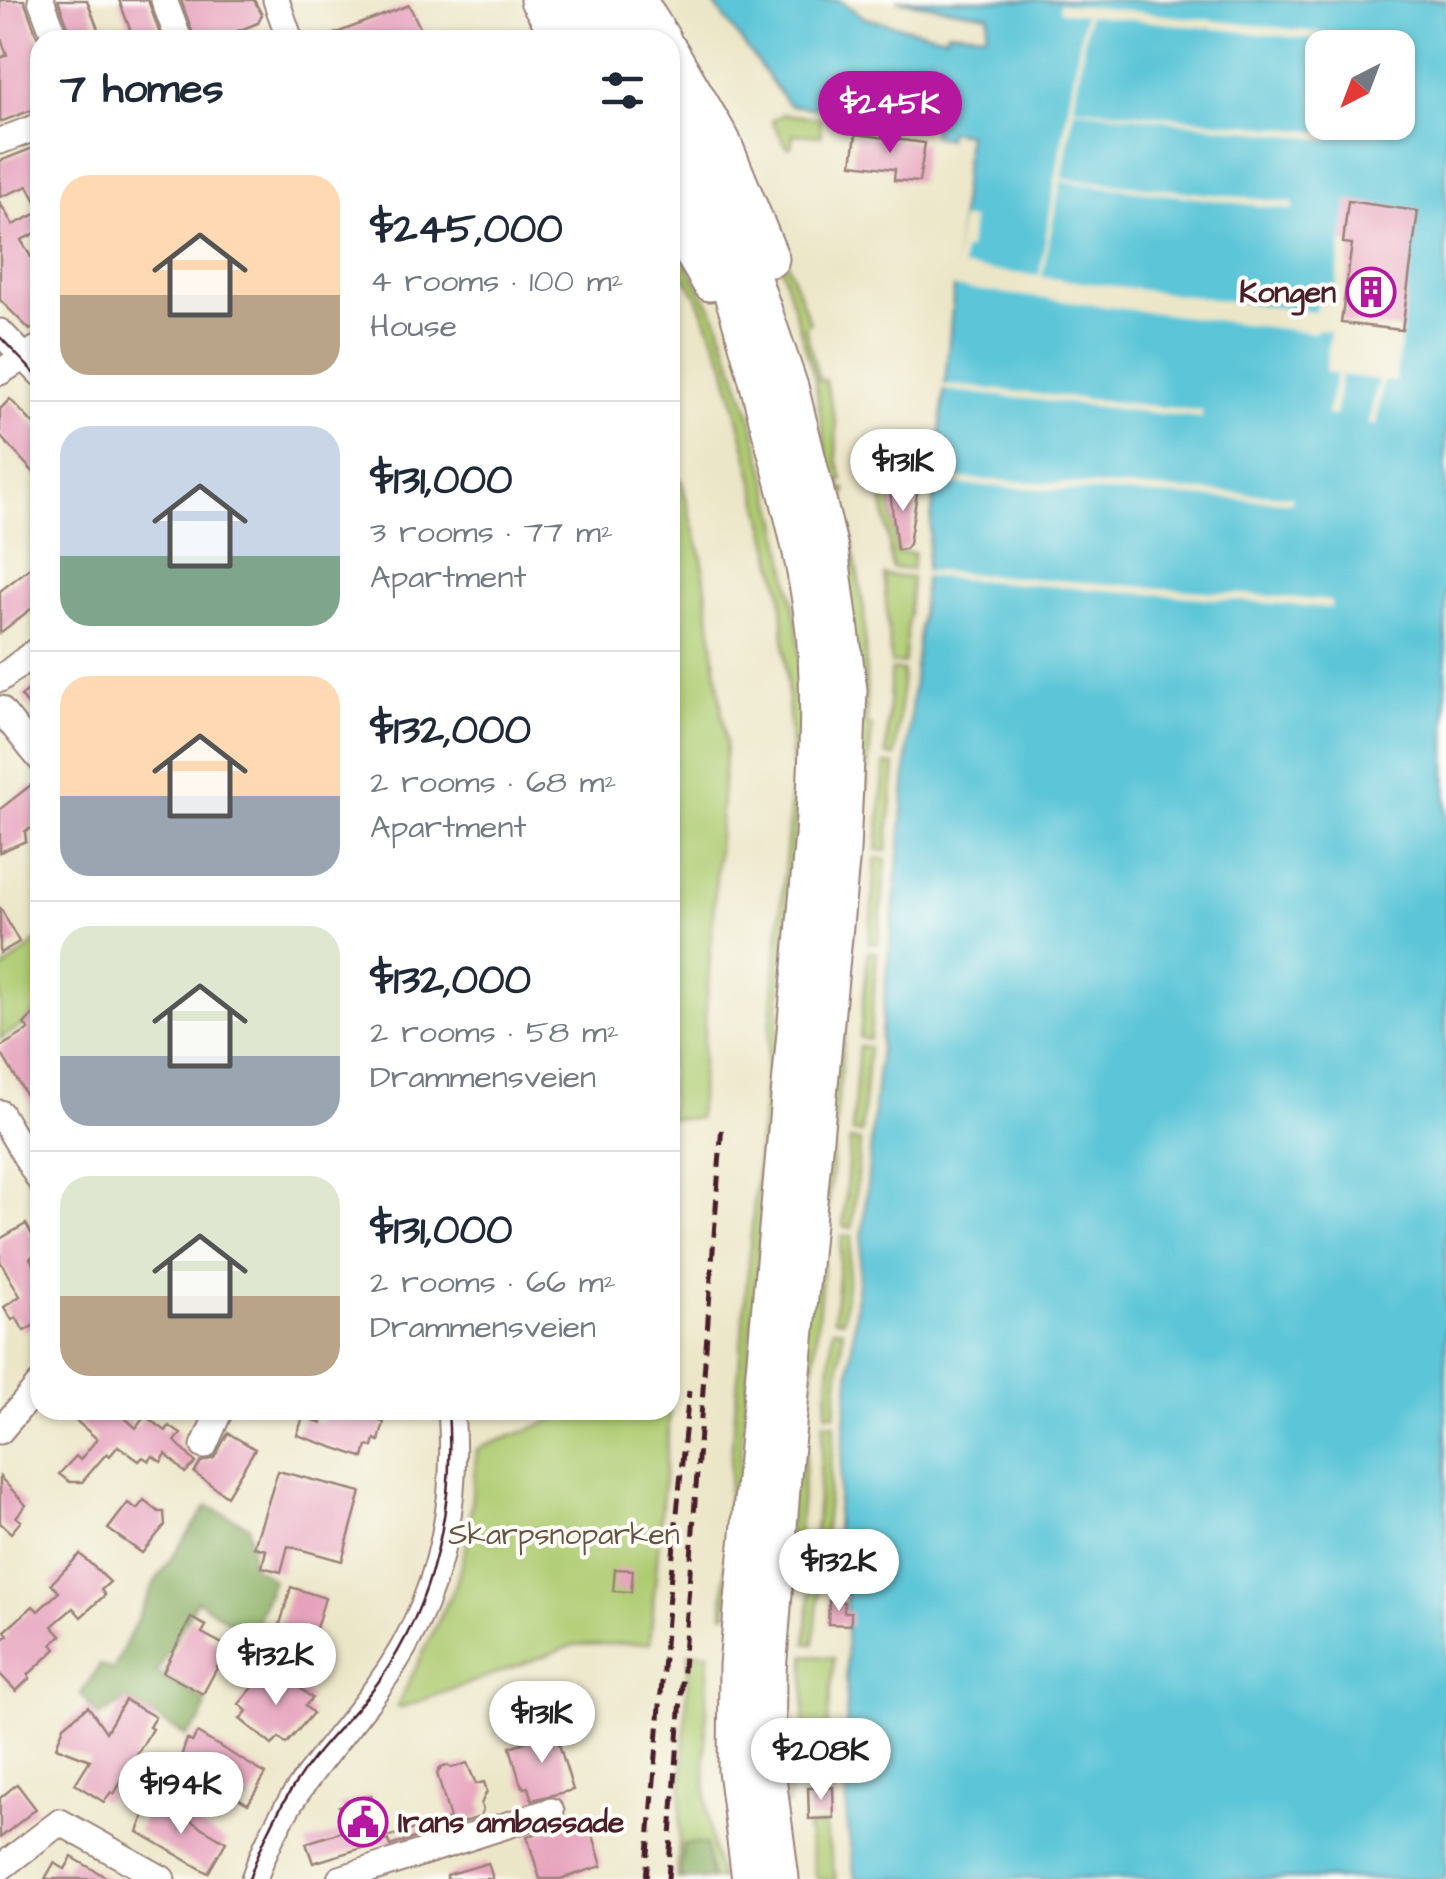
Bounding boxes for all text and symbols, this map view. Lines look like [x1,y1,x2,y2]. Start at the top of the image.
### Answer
north arrow [1305,30,1415,140]
map controls [1305,30,1415,140]
text: 7 homes [60,61,224,119]
icon: filters [595,63,650,118]
pin: $245K [820,71,960,156]
text: $245K [840,81,940,126]
text: $245,000 [370,201,563,259]
icon: home [140,215,260,335]
text: 4 rooms · 100 m² [370,259,624,304]
building icon: Kongen [1345,266,1397,318]
place label: Kongen [1239,272,1336,316]
text: House [370,304,457,349]
pin: $131K [833,429,973,514]
text: $131K [872,439,934,484]
text: $131,000 [370,452,512,510]
icon: home [140,466,260,586]
text: 3 rooms · 77 m² [370,510,613,555]
text: Apartment [370,555,526,600]
text: $132,000 [370,702,531,760]
icon: home [140,716,260,836]
text: 2 rooms · 68 m² [370,760,616,805]
text: Apartment [370,805,526,850]
text: $132,000 [370,952,531,1010]
icon: home [140,966,260,1086]
text: 2 rooms · 58 m² [370,1010,619,1055]
text: Drammensveien [370,1055,596,1100]
text: $131,000 [370,1202,512,1260]
icon: home [140,1216,260,1336]
text: 2 rooms · 66 m² [370,1260,616,1305]
text: Drammensveien [370,1305,596,1350]
park label: Skarpsnoparken [448,1514,680,1556]
pin: $132K [769,1529,909,1614]
text: $132K [801,1539,877,1584]
pin: $132K [206,1623,346,1708]
text: $132K [238,1633,314,1678]
pin: $131K [472,1681,612,1766]
text: $131K [511,1691,573,1736]
pin: $208K [751,1718,891,1803]
text: $208K [773,1728,869,1773]
pin: $194K [111,1752,251,1837]
text: $194K [140,1762,222,1807]
public building icon: Irans ambassade [337,1796,389,1848]
place label: Irans ambassade [398,1802,624,1844]

